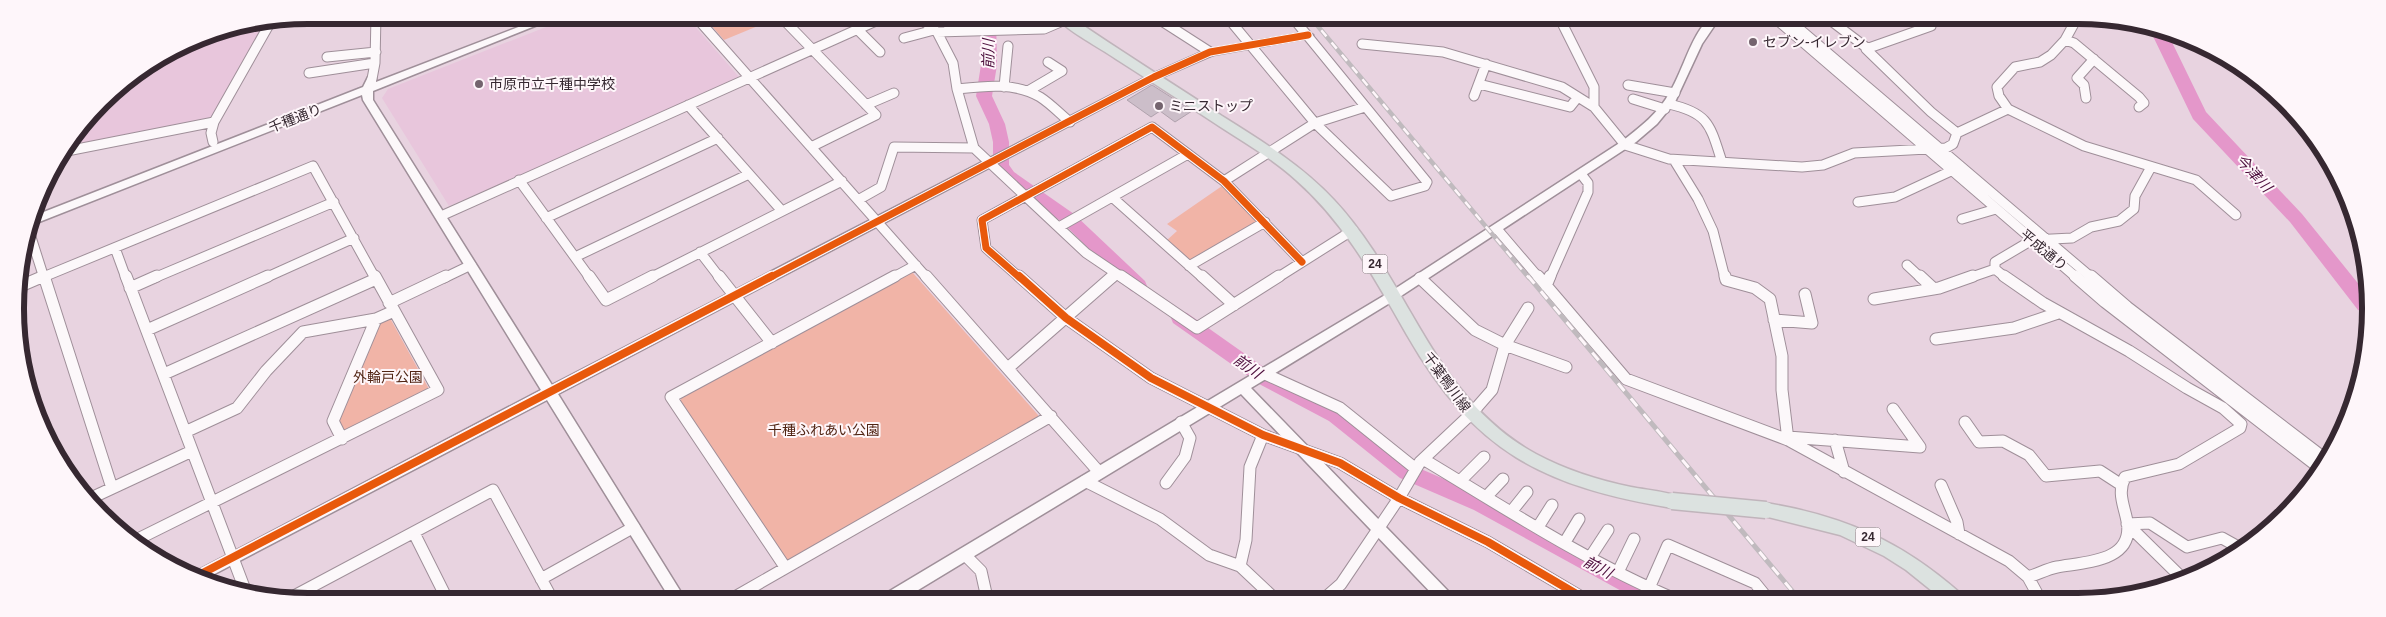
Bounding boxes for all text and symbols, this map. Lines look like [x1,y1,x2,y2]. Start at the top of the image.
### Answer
place label: セブン-イレブン [1763,34,1866,50]
marker: セブン-イレブン [1747,36,1759,48]
water label: 前川 [979,37,997,69]
place label: 市原市立千種中学校 [489,76,615,92]
marker: 市原市立千種中学校 [473,78,485,90]
place label: ミニストップ [1169,98,1253,114]
street label: 千種通り [266,100,324,136]
marker: ミニストップ [1153,100,1165,112]
water label: 今津川 [2232,151,2277,197]
street label: 平成通り [2017,226,2071,274]
road number: 24 [1362,254,1388,274]
street label: 千葉鴨川線 [1420,349,1474,415]
water label: 前川 [1231,350,1267,383]
park label: 外輪戸公園 [353,369,423,385]
park label: 千種ふれあい公園 [768,422,880,438]
road number: 24 [1856,528,1880,546]
water label: 前川 [1581,552,1617,582]

